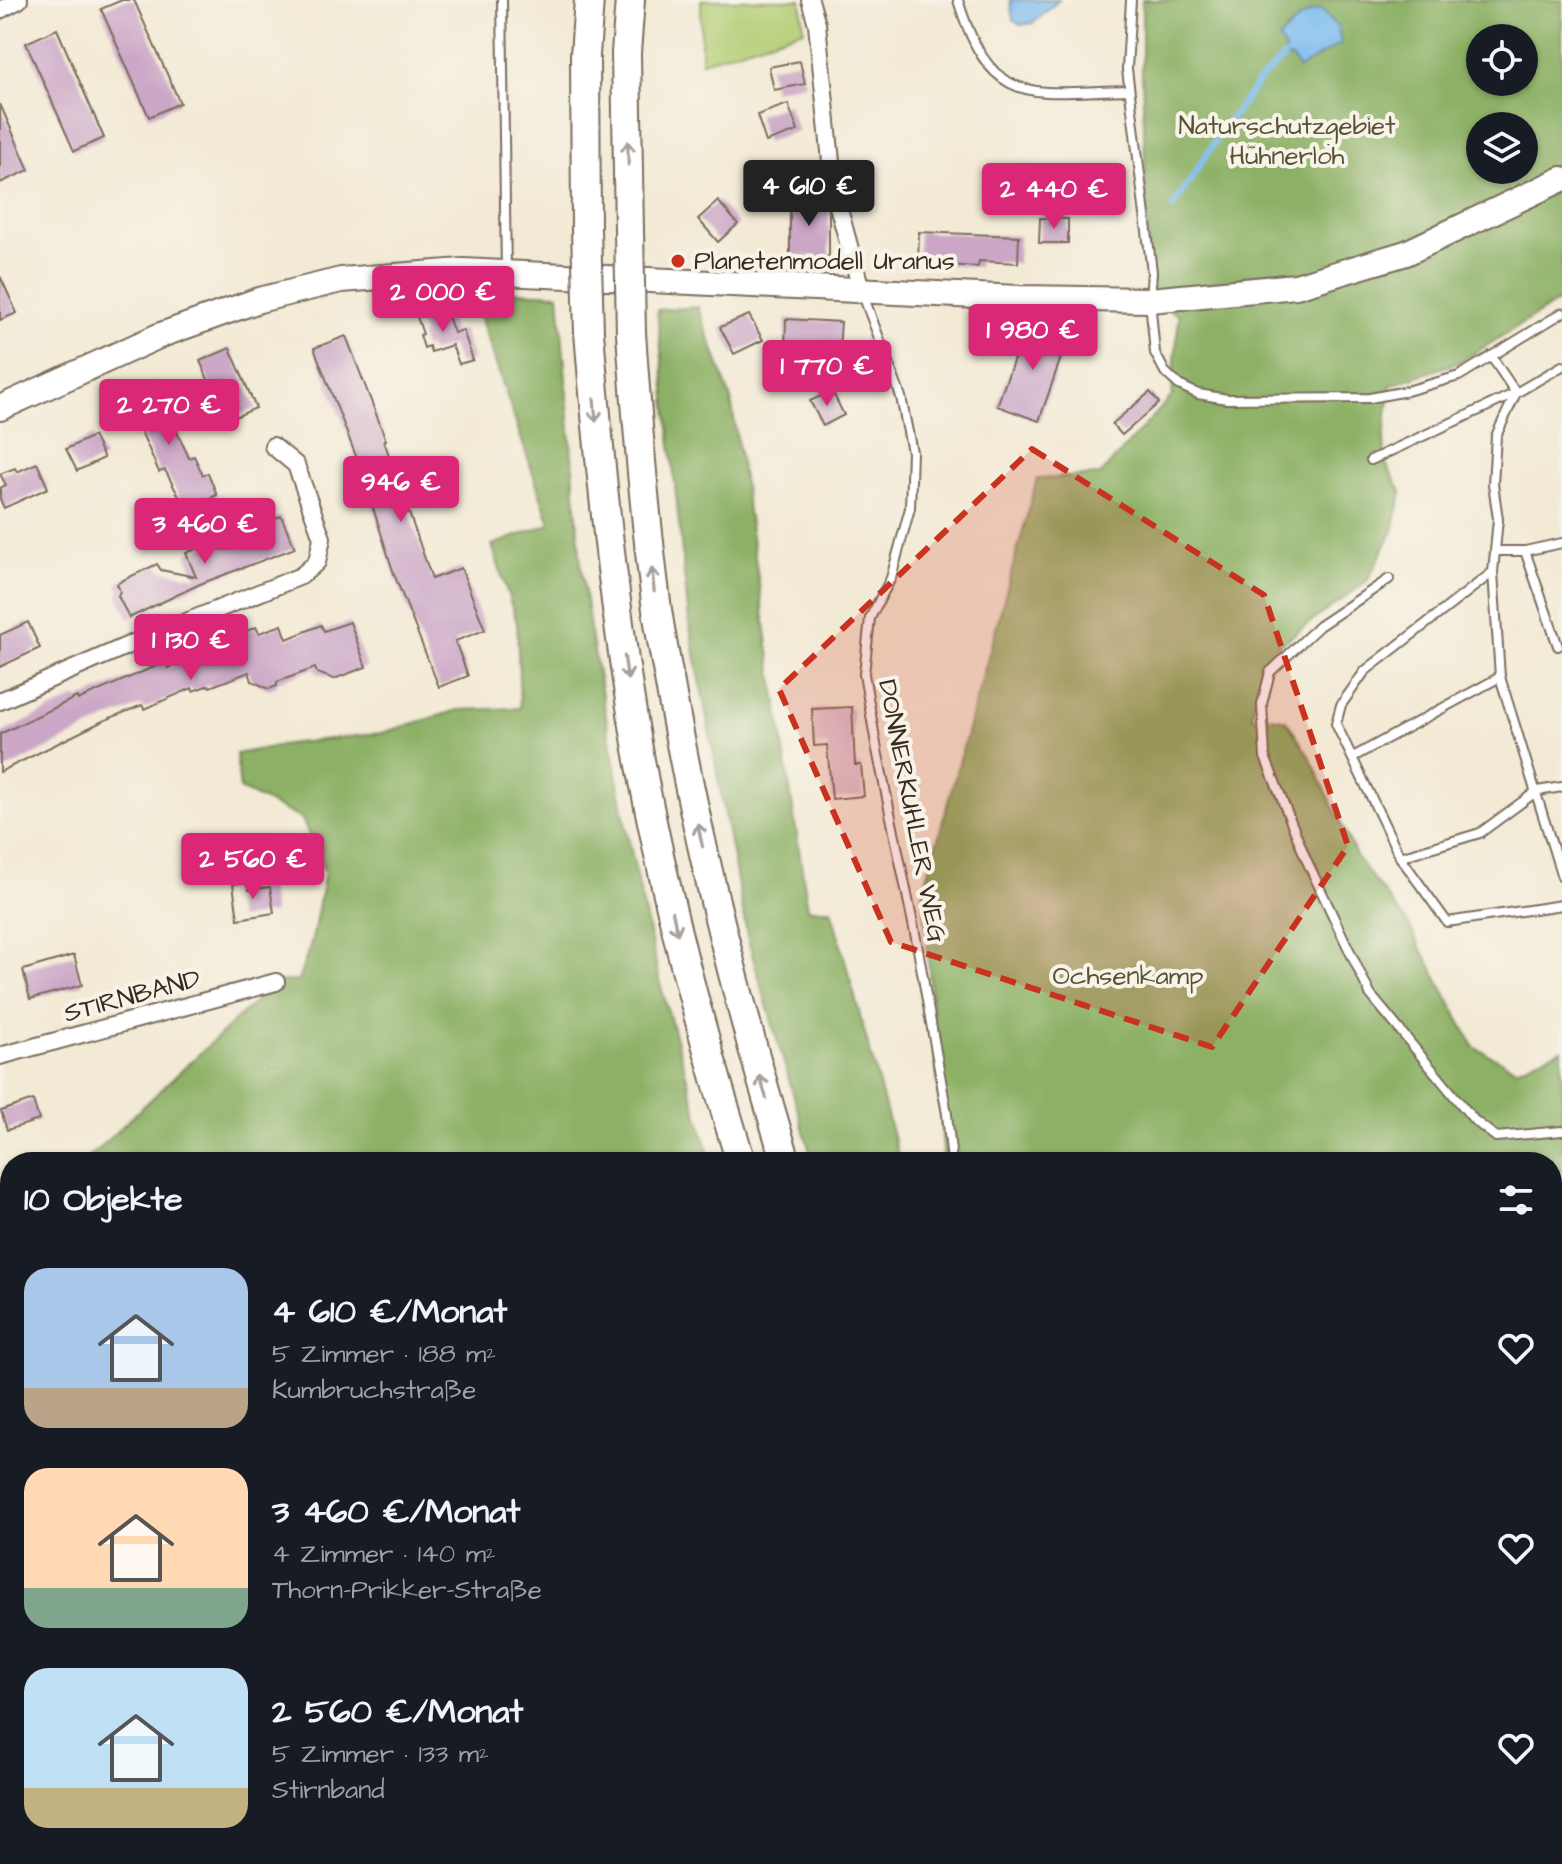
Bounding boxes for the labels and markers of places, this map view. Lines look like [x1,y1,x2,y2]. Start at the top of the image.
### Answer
pin: 4 610 € [735,160,883,228]
pin: 2 440 € [980,163,1128,231]
place label: Planetenmodell Uranus [694,243,955,279]
marker: Planetenmodell Uranus [669,252,687,270]
pin: 2 000 € [369,266,517,334]
pin: 1 980 € [959,304,1107,372]
pin: 1 770 € [753,340,901,408]
pin: 2 270 € [95,379,243,447]
pin: 946 € [345,456,457,524]
pin: 3 460 € [131,498,279,566]
pin: 1 130 € [117,614,265,682]
pin: 2 560 € [179,833,327,901]

